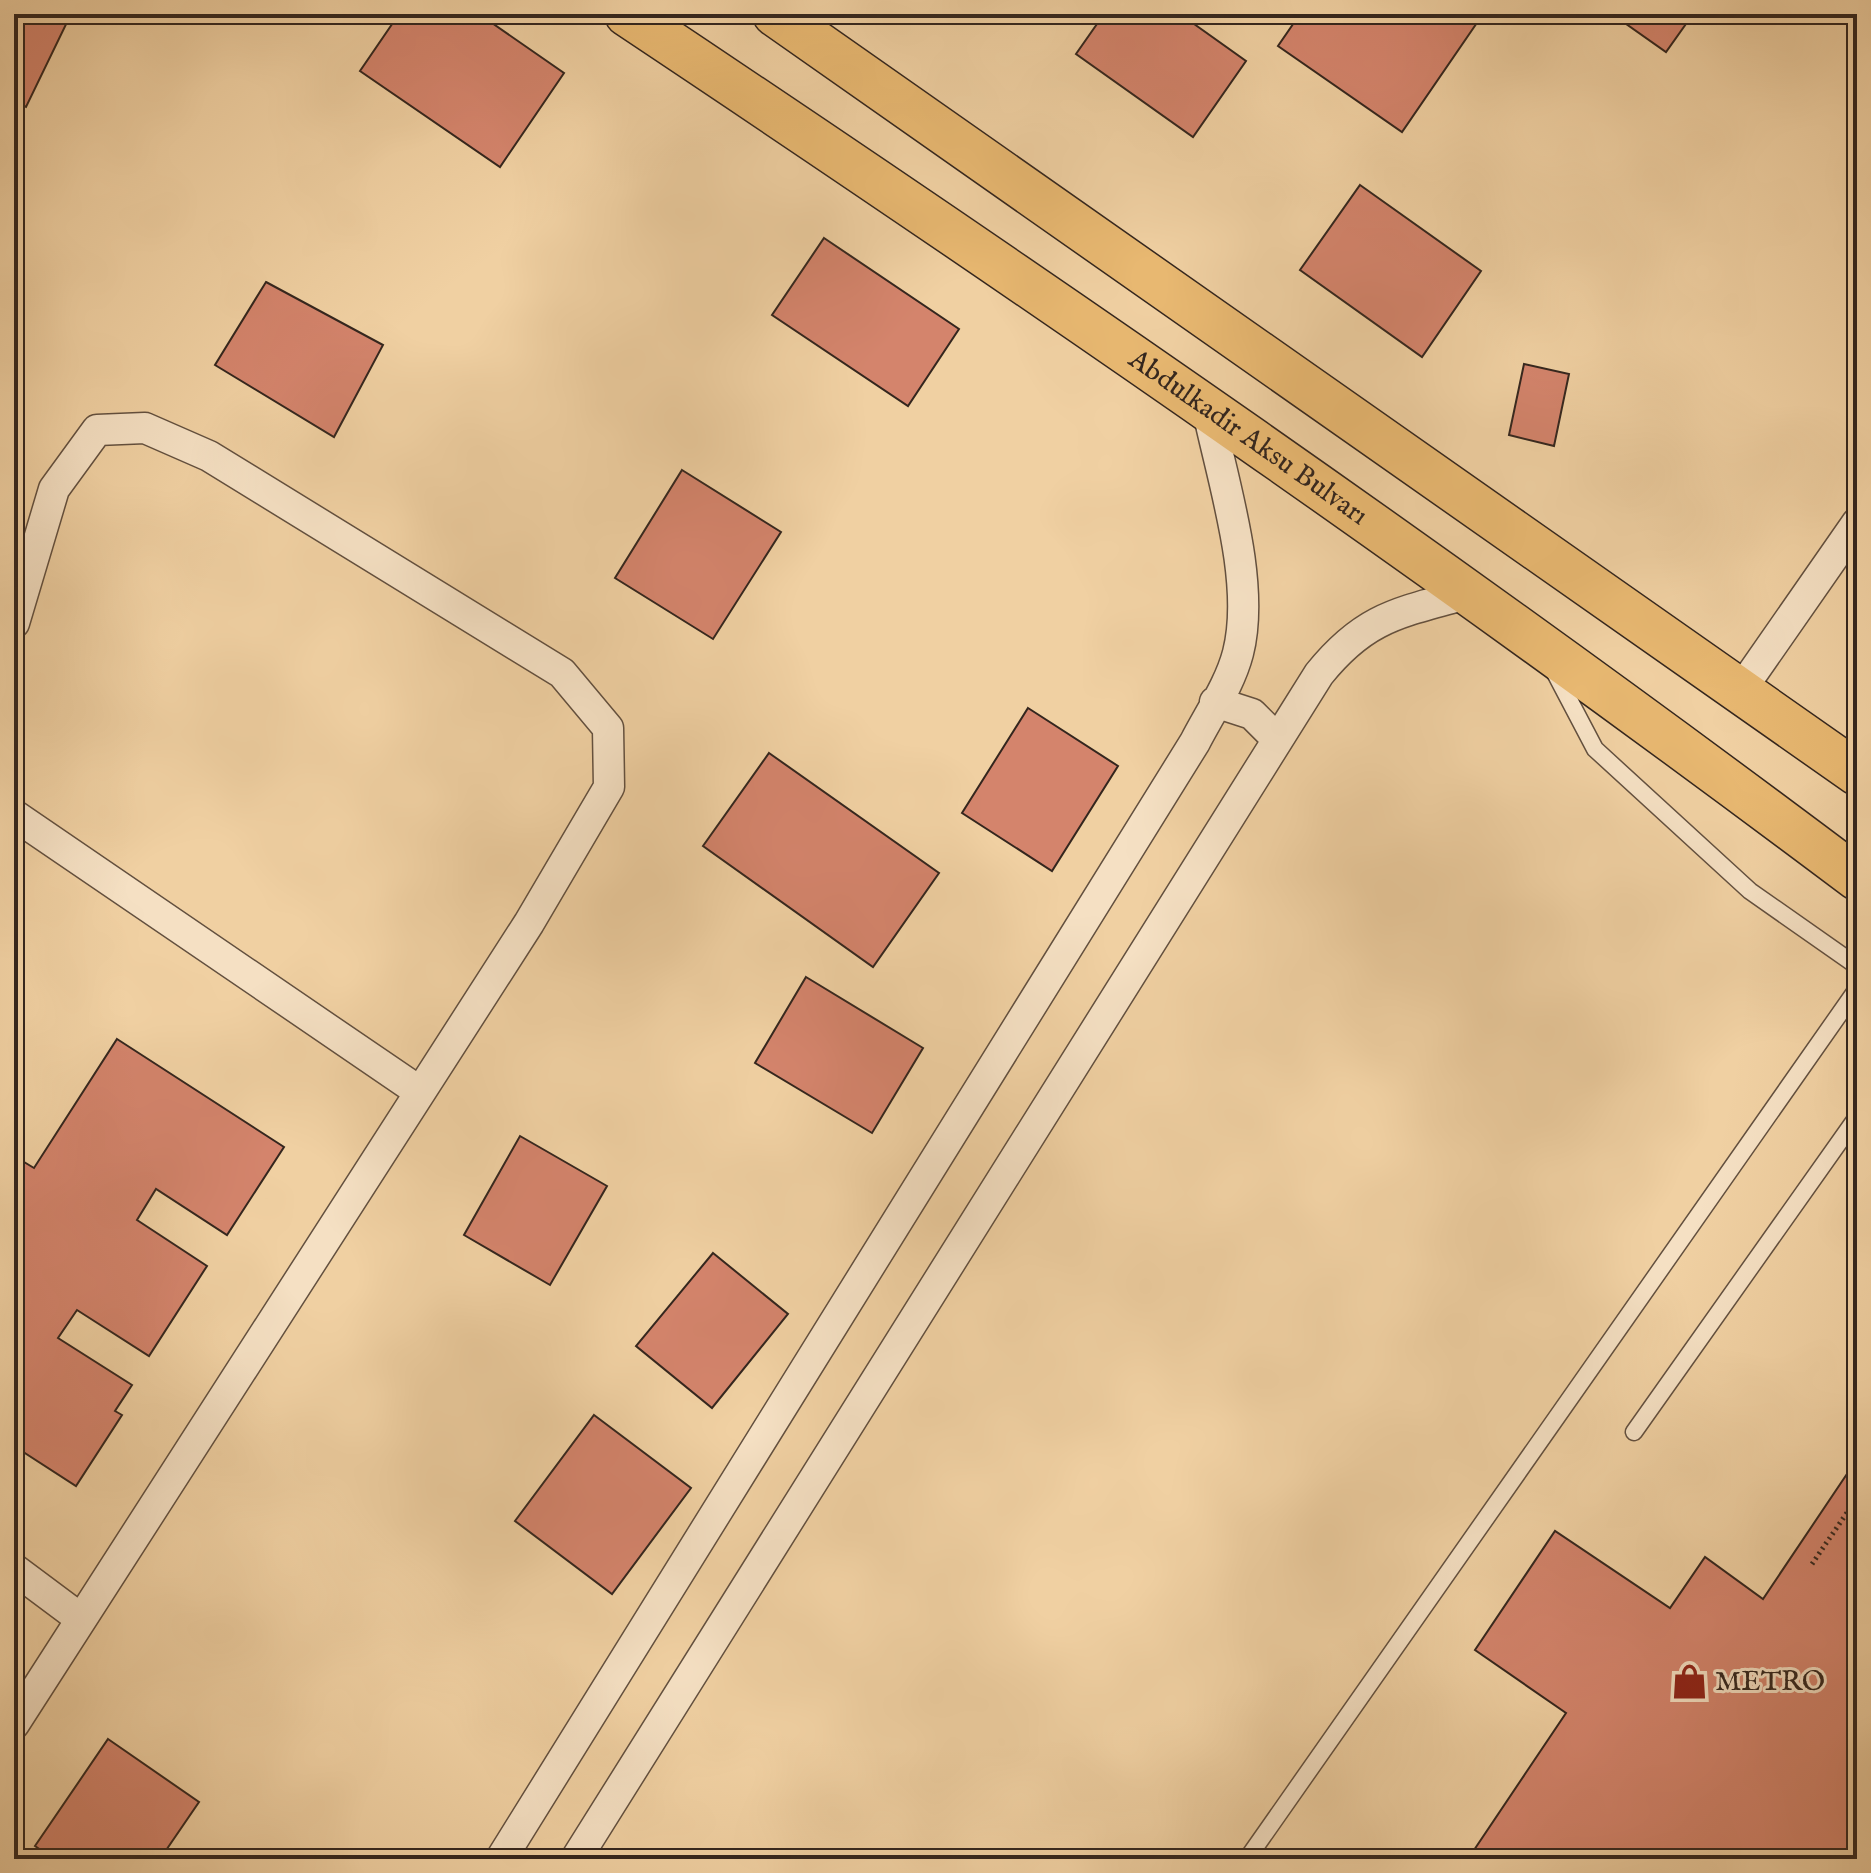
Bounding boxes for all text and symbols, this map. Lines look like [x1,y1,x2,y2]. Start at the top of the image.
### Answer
street label: Abdulkadir Aksu Bulvarı [1121,341,1375,533]
shop icon: METRO [1670,1663,1708,1701]
place label: METRO [1715,1665,1825,1700]

